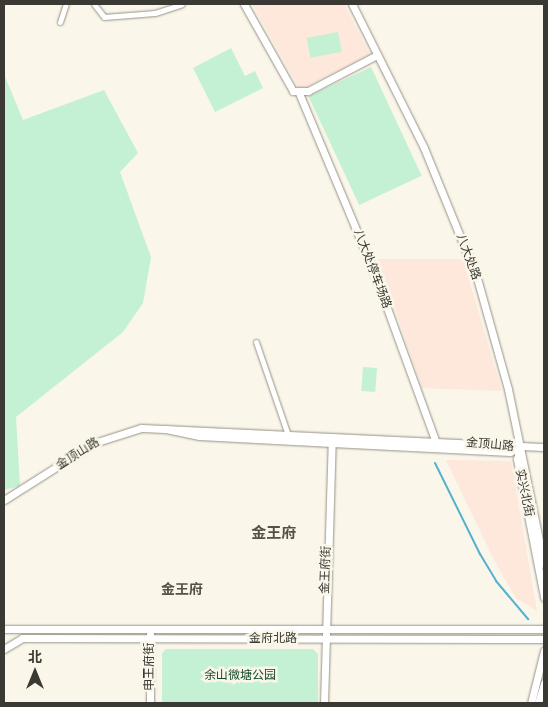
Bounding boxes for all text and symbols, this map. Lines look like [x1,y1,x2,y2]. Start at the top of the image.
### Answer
street label: 八大处停车场路 [350,227,394,311]
street label: 八大处路 [453,232,483,282]
street label: 金顶山路 [54,435,102,473]
street label: 金顶山路 [465,436,515,454]
street label: 实兴北街 [512,468,536,518]
district label: 金王府 [252,525,296,543]
street label: 金王府街 [318,546,334,594]
district label: 金王府 [161,581,203,597]
street label: 金府北路 [249,632,297,646]
street label: 申王府街 [143,643,157,691]
north arrow [10,647,60,697]
text: 北 [28,649,42,665]
park label: 余山微塘公园 [204,669,276,683]

